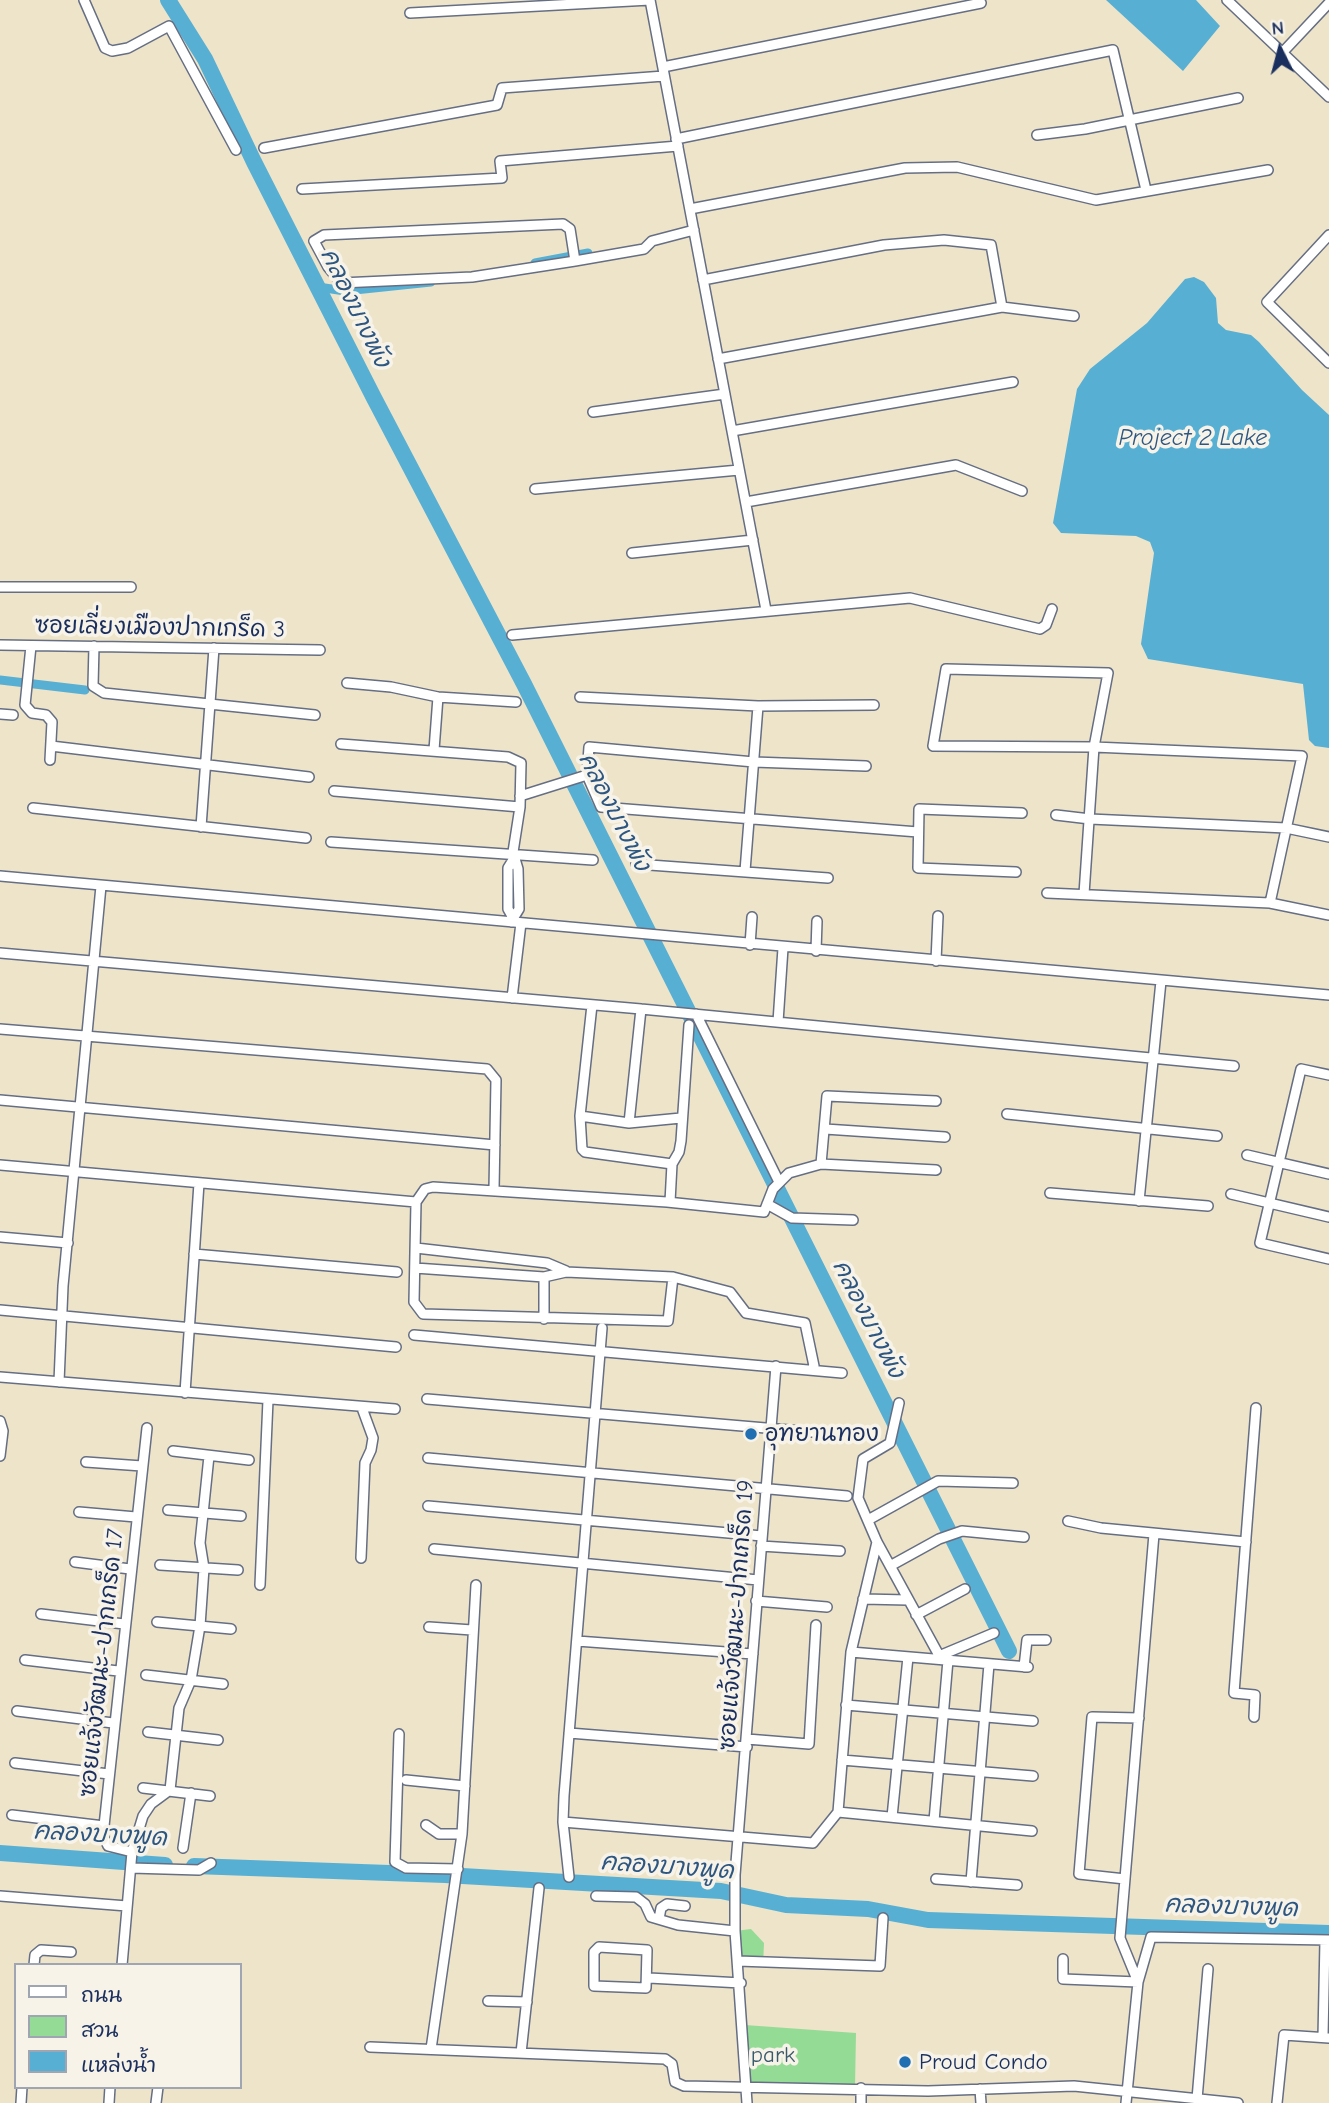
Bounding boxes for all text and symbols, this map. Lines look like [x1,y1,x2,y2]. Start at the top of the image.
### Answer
north arrow [1245,14,1315,84]
text: N [1270,17,1285,40]
water label: คลองบางพัง [314,244,396,372]
water label: Project 2 Lake [1119,424,1267,452]
street label: ซอยเลี่ยงเมืองปากเกร็ด 3 [35,612,285,644]
water label: คลองบางพัง [572,748,656,876]
water label: คลองบางพัง [826,1255,910,1383]
place label: อุทยานทอง [765,1420,879,1448]
marker: อุทยานทอง [743,1426,759,1442]
street label: ซอยแจ้งวัฒนะ-ปากเกร็ด 19 [714,1479,760,1751]
street label: ซอยแจ้งวัฒนะ-ปากเกร็ด 17 [74,1527,130,1799]
water label: คลองบางพูด [33,1817,167,1853]
water label: คลองบางพูด [600,1848,734,1886]
water label: คลองบางพูด [1164,1890,1298,1924]
legend [14,1963,242,2089]
text: ถนน [81,1983,122,2007]
text: สวน [81,2018,118,2042]
park label: park [751,2041,795,2069]
place label: Proud Condo [919,2048,1048,2076]
text: แหล่งน้ำ [81,2053,156,2077]
marker: Proud Condo [897,2054,913,2070]

